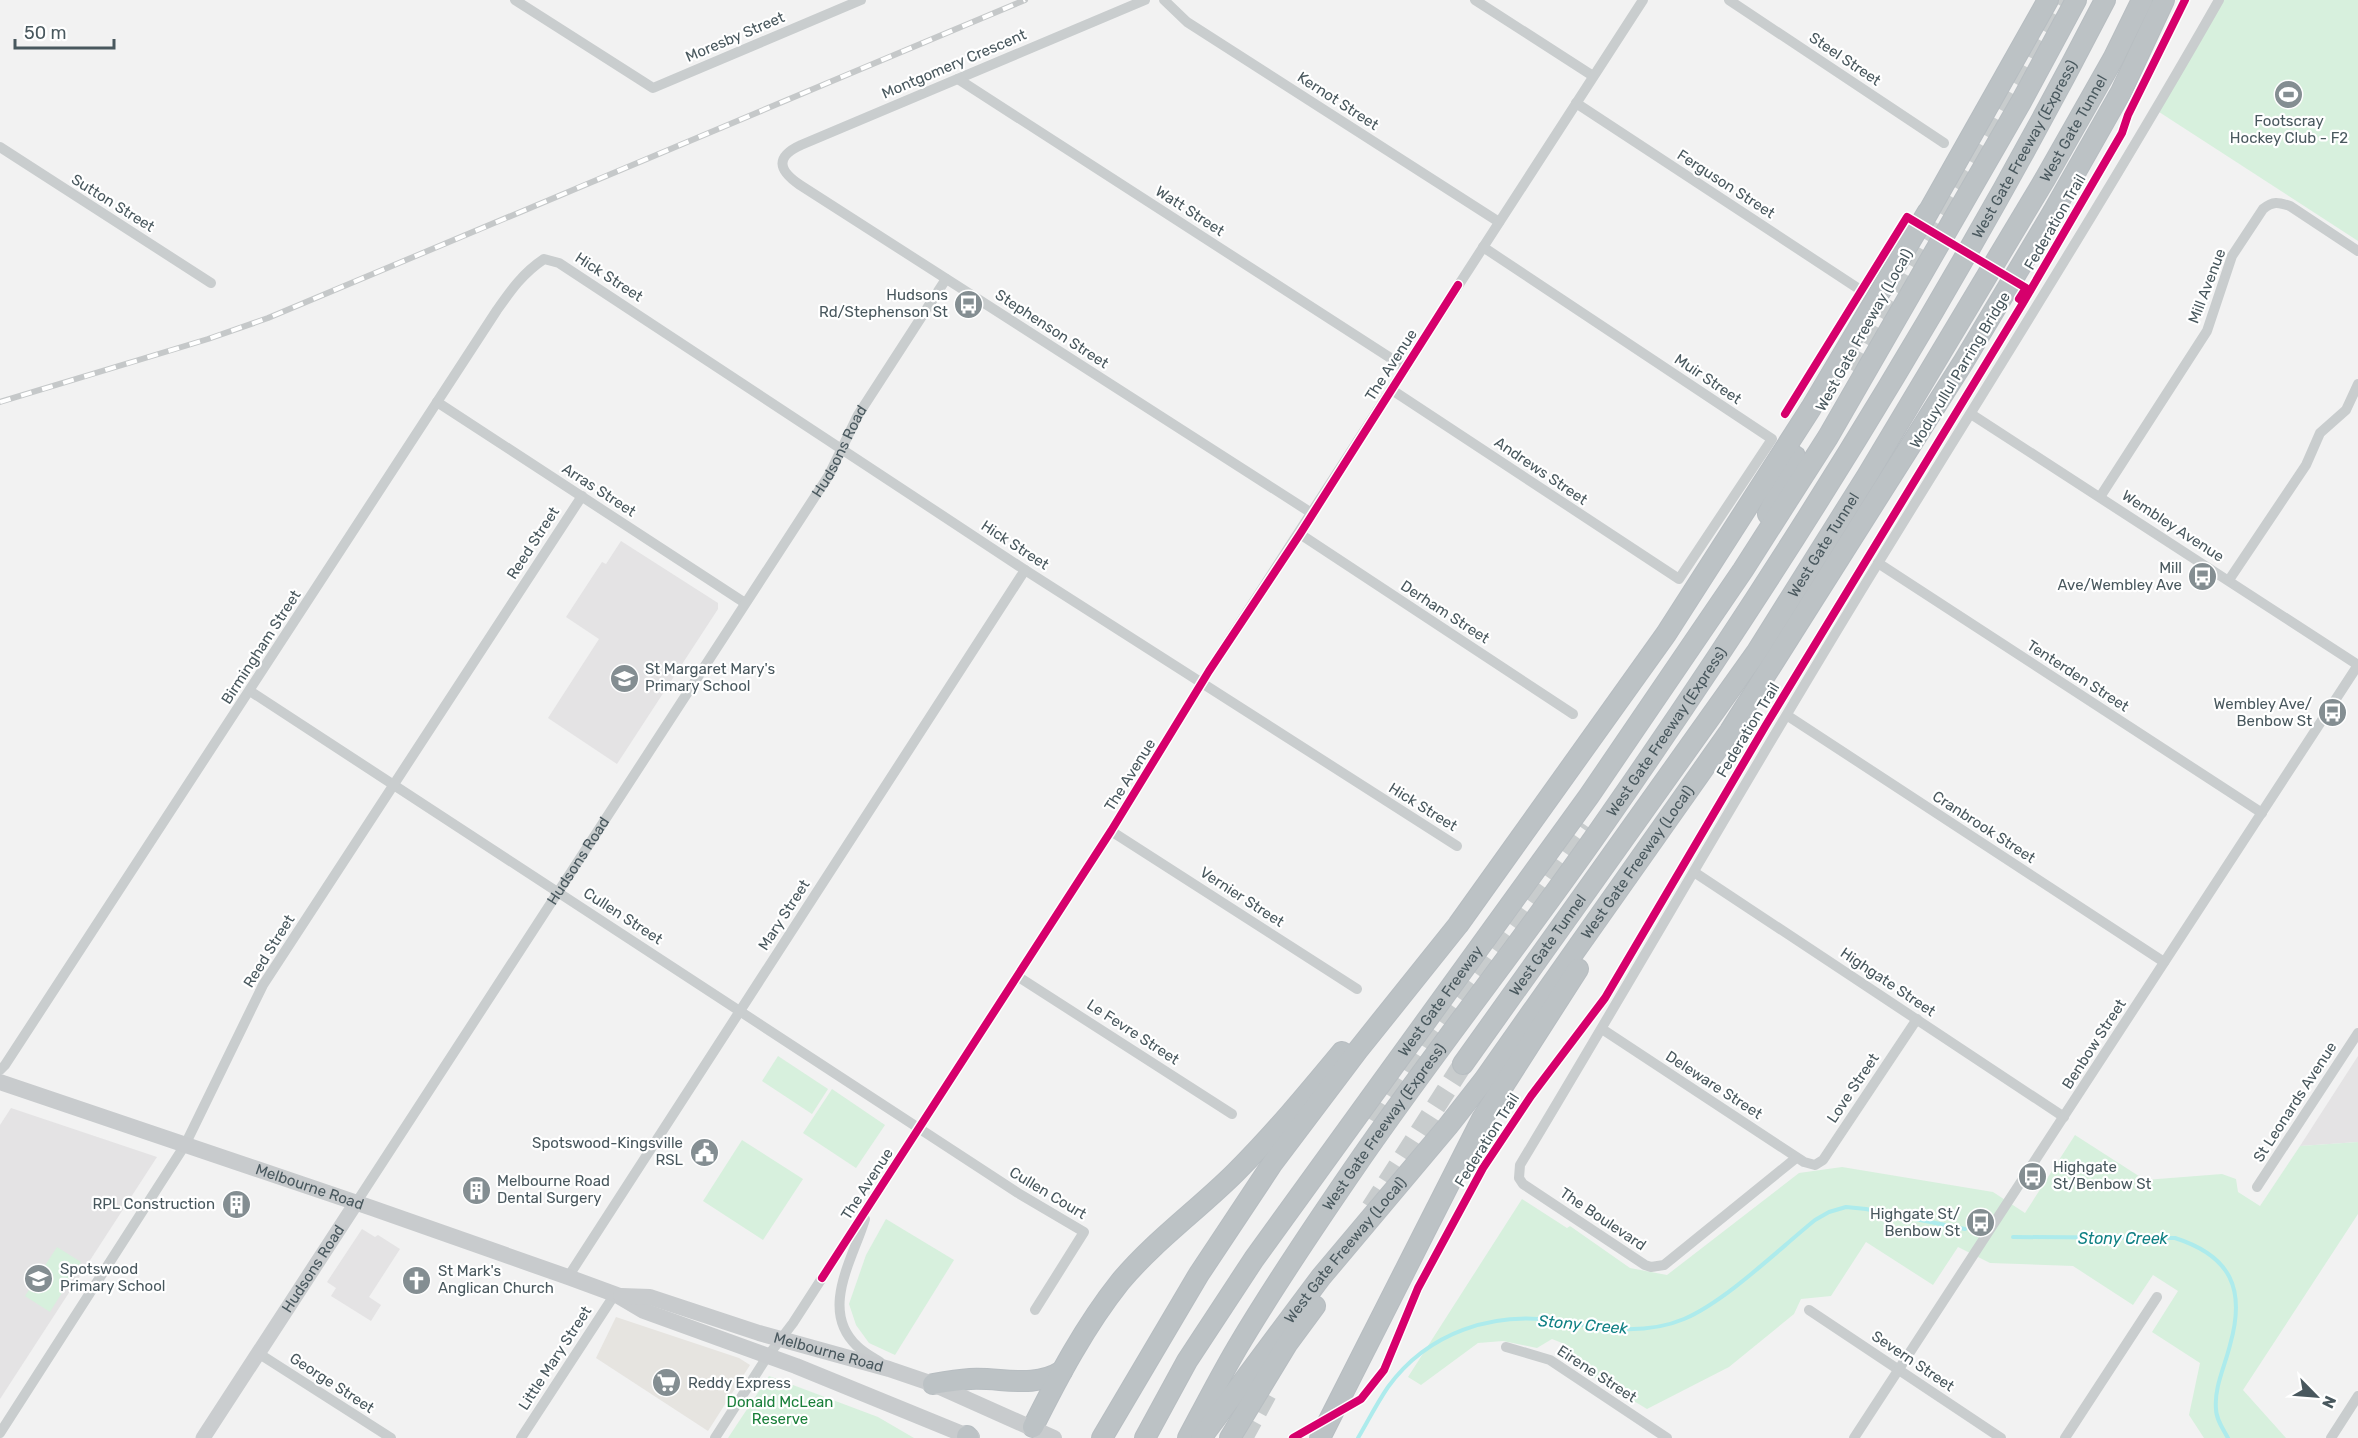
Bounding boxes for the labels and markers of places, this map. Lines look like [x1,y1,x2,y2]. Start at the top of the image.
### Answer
sports icon: Footscray Hockey Club - F2 [2273,78,2305,110]
place label: Footscray Hockey Club - F2 [2230,112,2348,147]
place label: Hudsons Rd/Stephenson St [819,286,948,321]
bus stop icon: Hudsons Rd/Stephenson St [953,288,985,320]
place label: Mill Ave/Wembley Ave [2058,559,2182,594]
bus stop icon: Mill Ave/Wembley Ave [2187,561,2219,593]
place label: St Margaret Mary's Primary School [645,660,775,695]
school or university icon: St Margaret Mary's Primary School [608,662,640,694]
place label: Wembley Ave/ Benbow St [2214,695,2312,730]
bus stop icon: Wembley Ave/ Benbow St [2317,697,2349,729]
place label: Spotswood-Kingsville RSL [532,1134,684,1169]
public building icon: Spotswood-Kingsville RSL [688,1136,720,1168]
place label: Highgate St/Benbow St [2053,1158,2151,1193]
bus stop icon: Highgate St/Benbow St [2016,1160,2048,1192]
place label: Melbourne Road Dental Surgery [497,1172,610,1207]
building icon: Melbourne Road Dental Surgery [460,1174,492,1206]
building icon: RPL Construction [220,1188,252,1220]
place label: RPL Construction [92,1195,215,1213]
place label: Highgate St/ Benbow St [1870,1205,1960,1240]
bus stop icon: Highgate St/ Benbow St [1965,1207,1997,1239]
place label: Spotswood Primary School [60,1260,165,1295]
school or university icon: Spotswood Primary School [23,1262,55,1294]
place label: St Mark's Anglican Church [438,1262,554,1297]
church icon: St Mark's Anglican Church [401,1264,433,1296]
supermarket icon: Reddy Express [651,1367,683,1399]
place label: Reddy Express [688,1374,791,1392]

